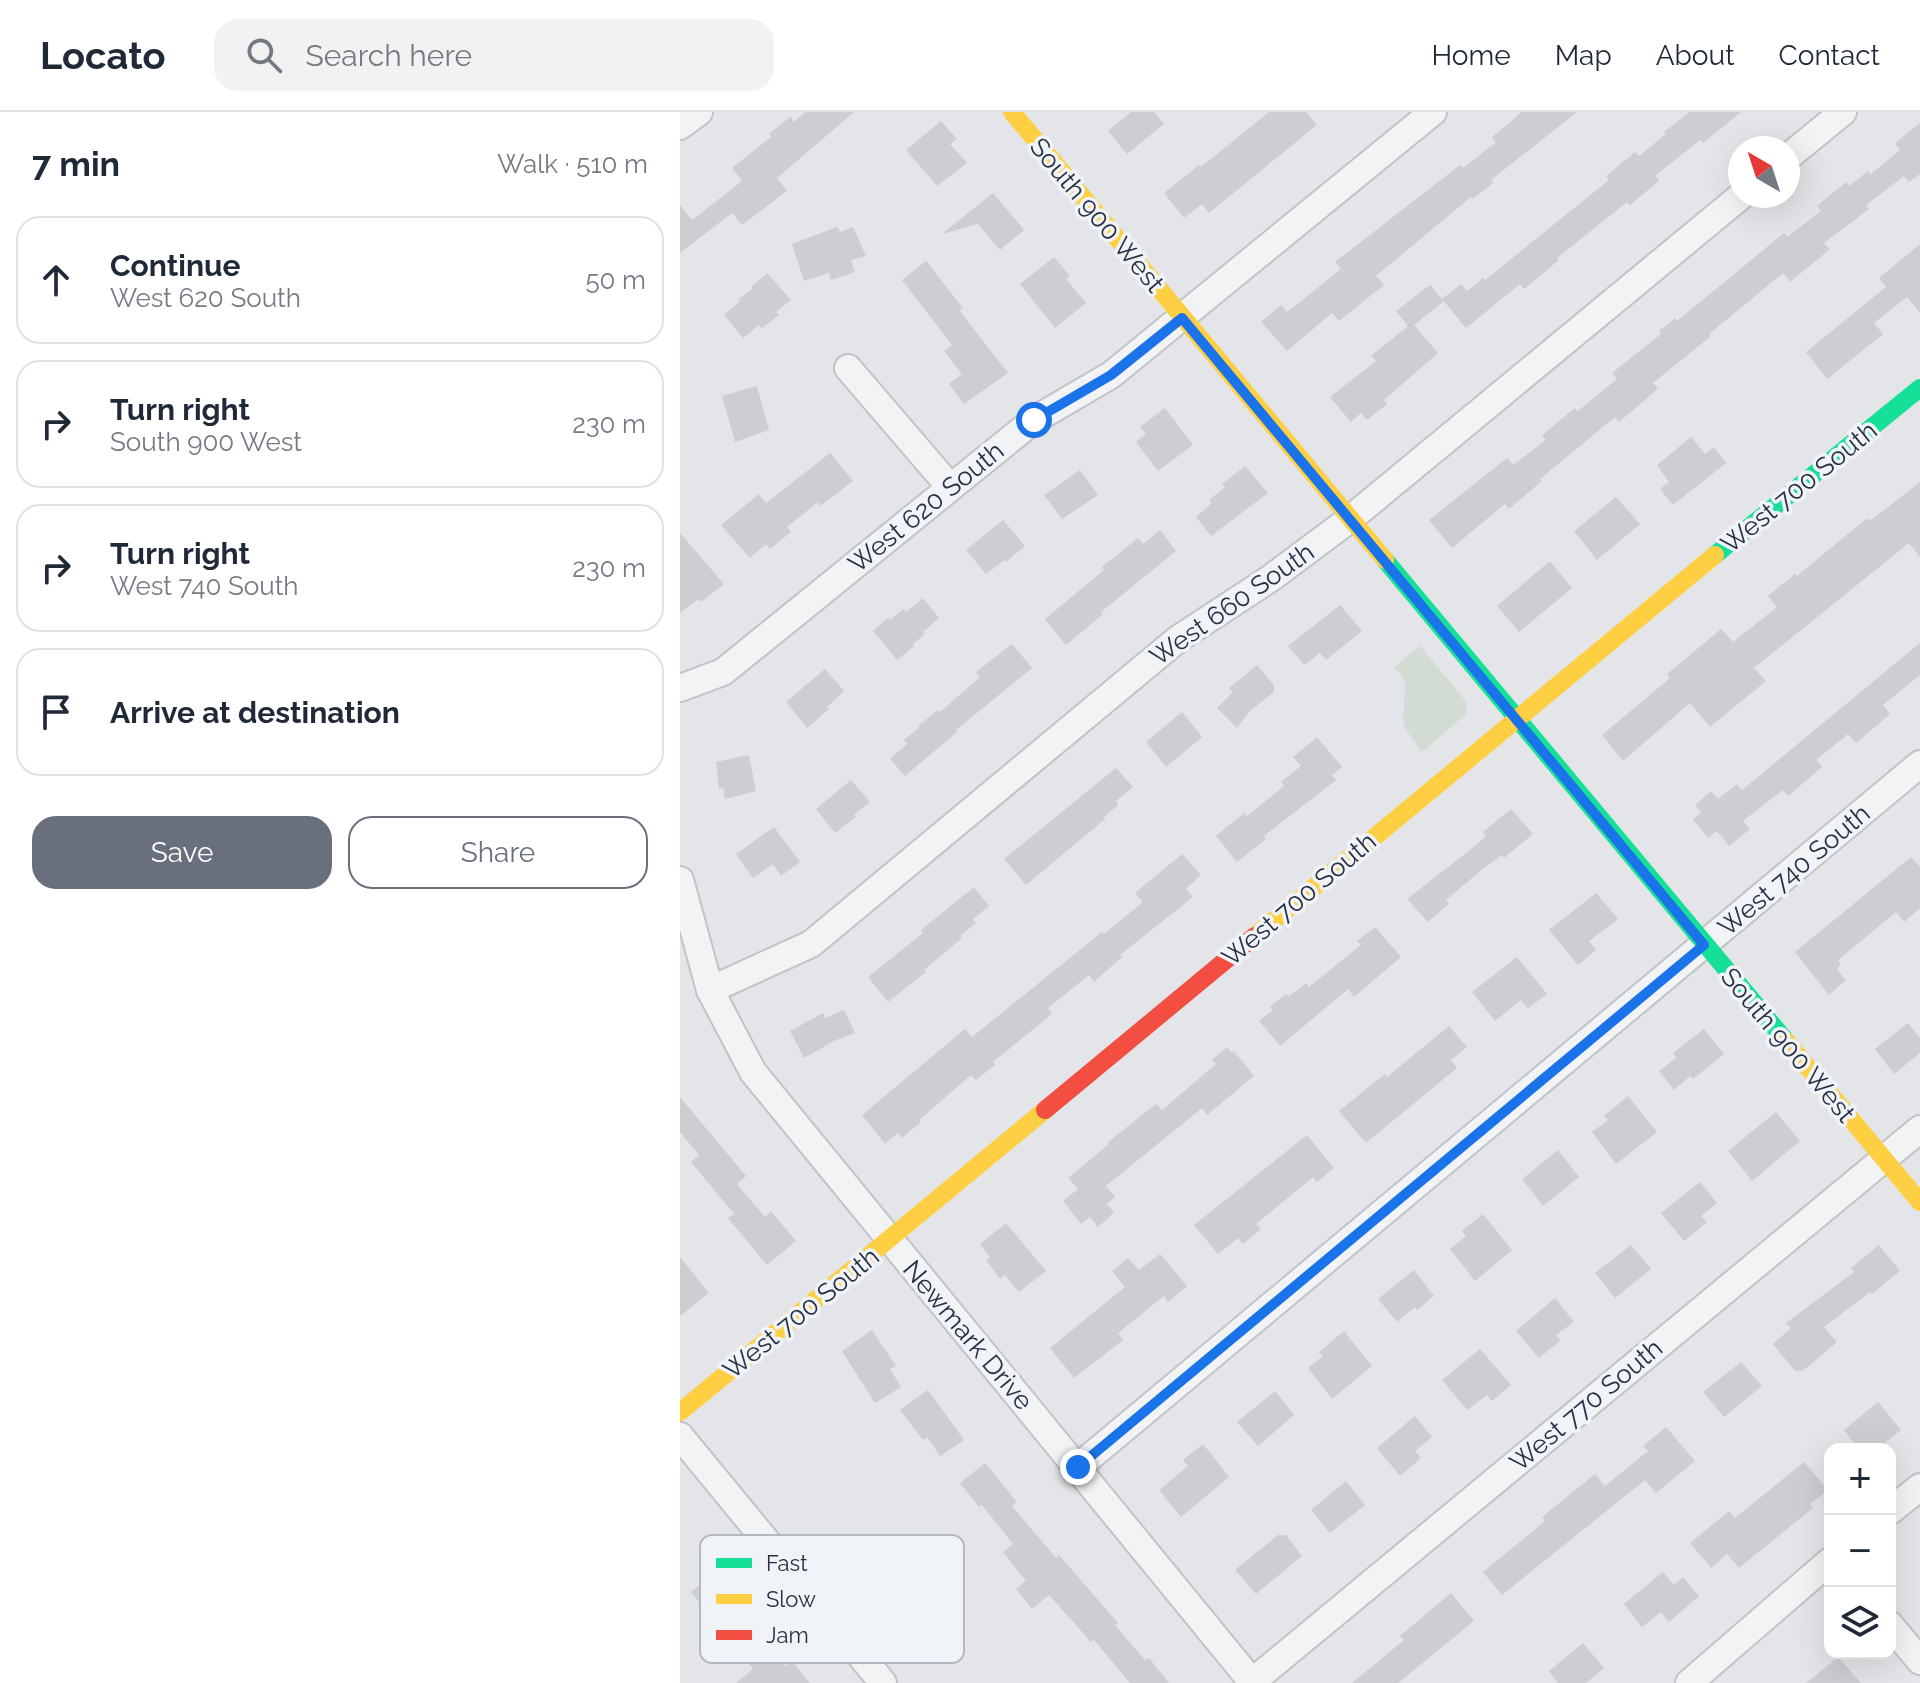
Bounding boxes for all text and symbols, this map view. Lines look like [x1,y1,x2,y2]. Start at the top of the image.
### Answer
search box [214,19,774,91]
text: Locato [40,33,166,78]
icon: search [242,33,286,77]
text: Search here [306,38,472,73]
text: Home [1431,39,1511,72]
text: Map [1555,39,1612,72]
text: About [1656,39,1735,72]
text: Contact [1779,39,1880,72]
street label: South 900 West [1024,132,1170,298]
north arrow [1728,136,1800,208]
text: 7 min [32,144,120,184]
text: Walk · 510 m [497,149,648,179]
text: Continue [110,248,241,283]
icon: ahead [34,258,78,302]
text: 50 m [585,265,646,295]
text: West 620 South [110,283,301,313]
text: Turn right [110,392,250,427]
icon: right [34,402,78,446]
route start [1016,402,1052,438]
text: 230 m [572,409,646,439]
street label: West 700 South [1715,415,1883,559]
text: South 900 West [110,427,302,457]
street label: West 620 South [842,435,1010,579]
text: Turn right [110,536,250,571]
street label: West 660 South [1144,536,1320,672]
icon: right [34,546,78,590]
text: 230 m [572,553,646,583]
text: West 740 South [110,571,299,601]
icon: arrive [34,690,78,734]
text: Arrive at destination [110,695,400,730]
street label: West 740 South [1712,798,1876,942]
button: Save [32,816,332,889]
button: Share [348,816,648,889]
street label: West 700 South [1216,826,1382,972]
street label: South 900 West [1715,962,1861,1128]
street label: West 700 South [717,1241,885,1385]
street label: Newmark Drive [897,1254,1039,1416]
street label: West 770 South [1504,1333,1668,1477]
map controls [1824,1443,1896,1659]
button: + [1824,1443,1896,1515]
route end [1060,1449,1096,1485]
button: − [1824,1515,1896,1587]
legend [700,1535,964,1663]
text: Fast [766,1550,808,1576]
text: Slow [766,1586,816,1612]
button: layers [1824,1587,1896,1659]
text: Jam [766,1622,809,1648]

